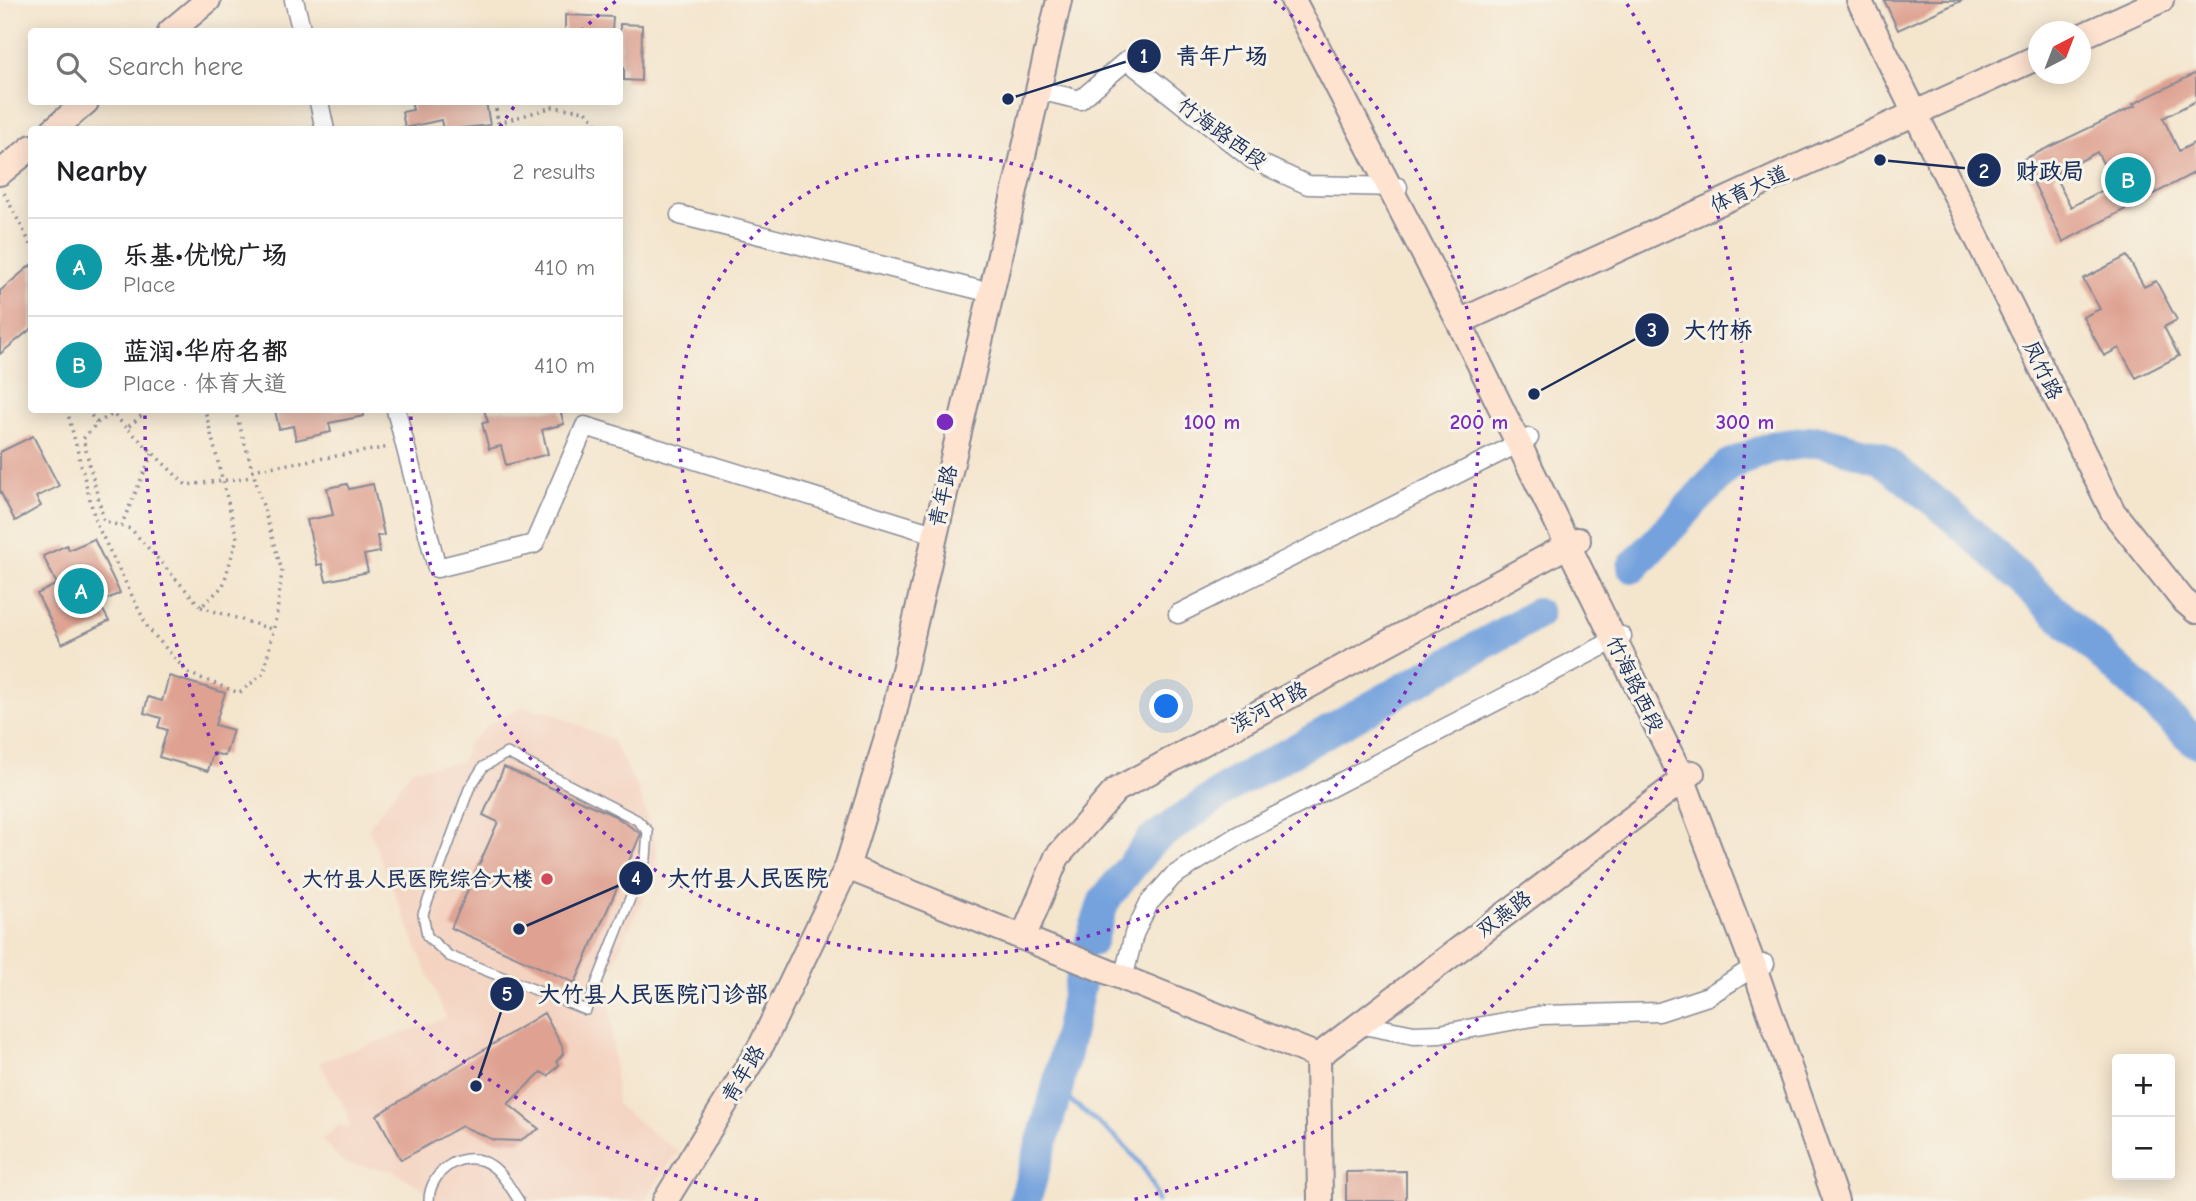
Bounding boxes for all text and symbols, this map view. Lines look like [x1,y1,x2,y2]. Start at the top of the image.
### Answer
north arrow [2028,21,2091,84]
search box [28,28,623,105]
callout: 青年广场 [1127,34,1282,78]
text: 青年广场 [1176,43,1268,70]
text: 1 [1140,44,1148,68]
icon: search [52,48,90,86]
text: Search here [108,52,243,82]
street label: 竹海路西段 [1172,92,1272,174]
callout: 财政局 [1967,148,2099,192]
text: Nearby [56,154,147,189]
pin: B [2105,154,2151,206]
text: 2 results [513,158,595,185]
text: 财政局 [2016,158,2085,185]
text: 2 [1979,159,1989,183]
street label: 体育大道 [1706,160,1792,218]
text: 乐基•优悦广场 [123,241,288,271]
text: A [73,254,85,281]
text: 410 m [534,254,595,281]
text: Place [123,271,175,298]
callout: 大竹桥 [1635,308,1767,352]
text: 大竹桥 [1684,317,1753,344]
text: 3 [1647,318,1657,342]
street label: 凤竹路 [2018,336,2068,404]
text: 蓝润•华府名都 [123,337,288,367]
text: B [72,352,86,379]
text: 410 m [534,352,595,379]
text: Place · 体育大道 [123,370,287,397]
centre of rings [933,410,957,434]
text: 100 m [1184,410,1240,434]
text: 200 m [1450,410,1508,434]
text: 300 m [1716,410,1774,434]
street label: 青年路 [924,463,962,529]
pin: A [58,565,104,617]
street label: 竹海路西段 [1601,632,1669,736]
street label: 滨河中路 [1226,677,1312,737]
your location [1149,689,1183,723]
callout: 大竹县人民医院 [618,856,842,900]
text: 大竹县人民医院 [668,865,829,892]
text: 4 [631,866,641,890]
place label: 大竹县人民医院综合大楼 [302,867,533,891]
marker: 大竹县人民医院综合大楼 [539,871,555,887]
street label: 双燕路 [1472,885,1536,943]
callout: 大竹县人民医院门诊部 [489,972,782,1016]
text: 大竹县人民医院门诊部 [538,981,768,1008]
text: 5 [501,982,513,1006]
street label: 青年路 [716,1041,770,1107]
map controls [2112,1054,2175,1180]
button: + [2112,1054,2175,1117]
button: − [2112,1117,2175,1180]

